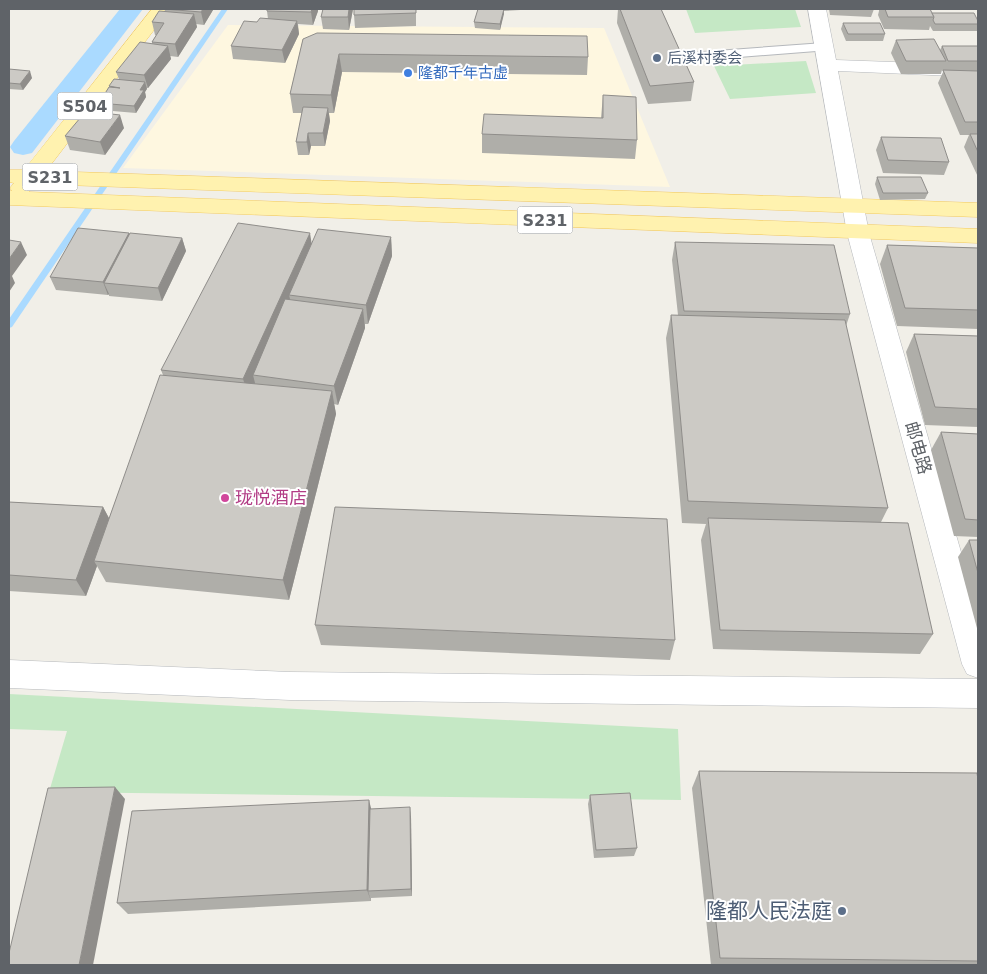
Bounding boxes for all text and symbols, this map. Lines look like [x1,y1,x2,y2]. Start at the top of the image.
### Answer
place label: 后溪村委会 [667,49,742,67]
marker: 后溪村委会 [651,52,663,64]
place label: 隆都千年古虚 [418,64,508,82]
marker: 隆都千年古虚 [402,67,414,79]
road number: S504 [58,92,112,120]
road number: S231 [22,163,78,190]
road number: S231 [518,206,572,234]
street label: 邮电路 [901,419,936,477]
place label: 珑悦酒店 [235,487,307,508]
marker: 珑悦酒店 [219,492,231,504]
place label: 隆都人民法庭 [706,899,832,923]
marker: 隆都人民法庭 [836,905,848,917]

